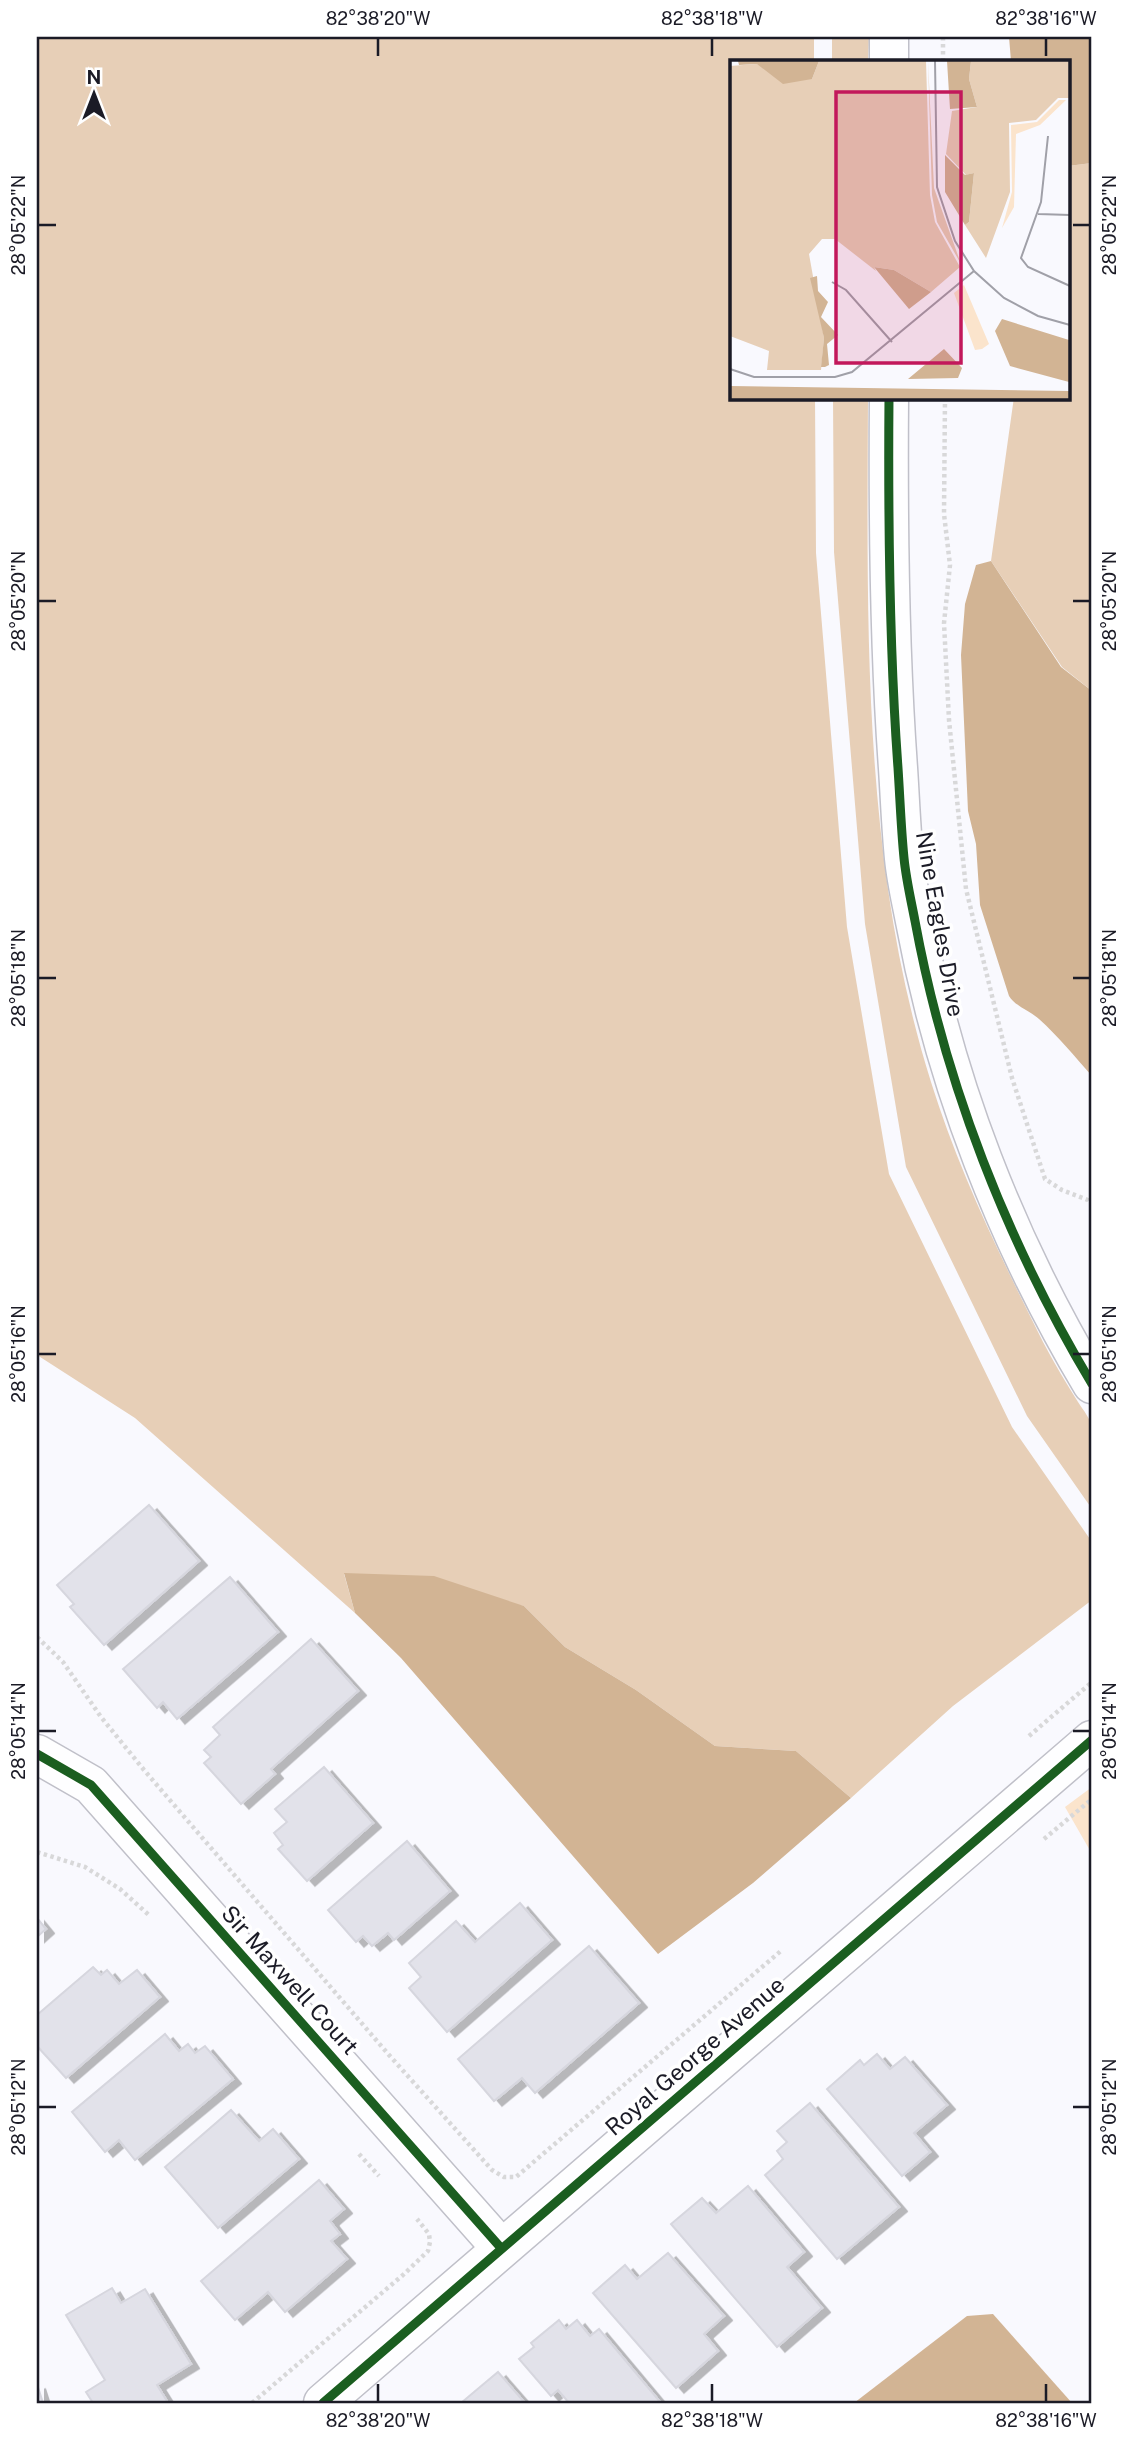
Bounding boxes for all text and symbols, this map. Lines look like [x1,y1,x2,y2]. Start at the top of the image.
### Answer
text: 82°38'20"W [326,8,430,29]
text: 82°38'18"W [661,8,763,29]
text: 82°38'16"W [995,8,1097,29]
north arrow [60,60,130,130]
inset map [730,60,1070,399]
text: N [87,66,101,88]
text: 28°05'22"N [8,175,29,275]
text: 28°05'22"N [1099,175,1120,275]
text: 28°05'20"N [8,551,29,651]
text: 28°05'20"N [1099,551,1120,651]
street label: Nine Eagles Drive [911,829,970,1019]
text: 28°05'18"N [8,929,29,1027]
text: 28°05'18"N [1099,929,1120,1027]
text: 28°05'16"N [8,1305,29,1403]
text: 28°05'16"N [1099,1305,1120,1403]
text: 28°05'14"N [8,1682,29,1780]
text: 28°05'14"N [1099,1682,1120,1780]
street label: Sir Maxwell Court [216,1900,364,2060]
street label: Royal George Avenue [600,1971,790,2141]
text: 28°05'12"N [8,2058,29,2156]
text: 28°05'12"N [1099,2058,1120,2156]
text: 82°38'20"W [326,2410,430,2431]
text: 82°38'18"W [661,2410,763,2431]
text: 82°38'16"W [995,2410,1097,2431]

